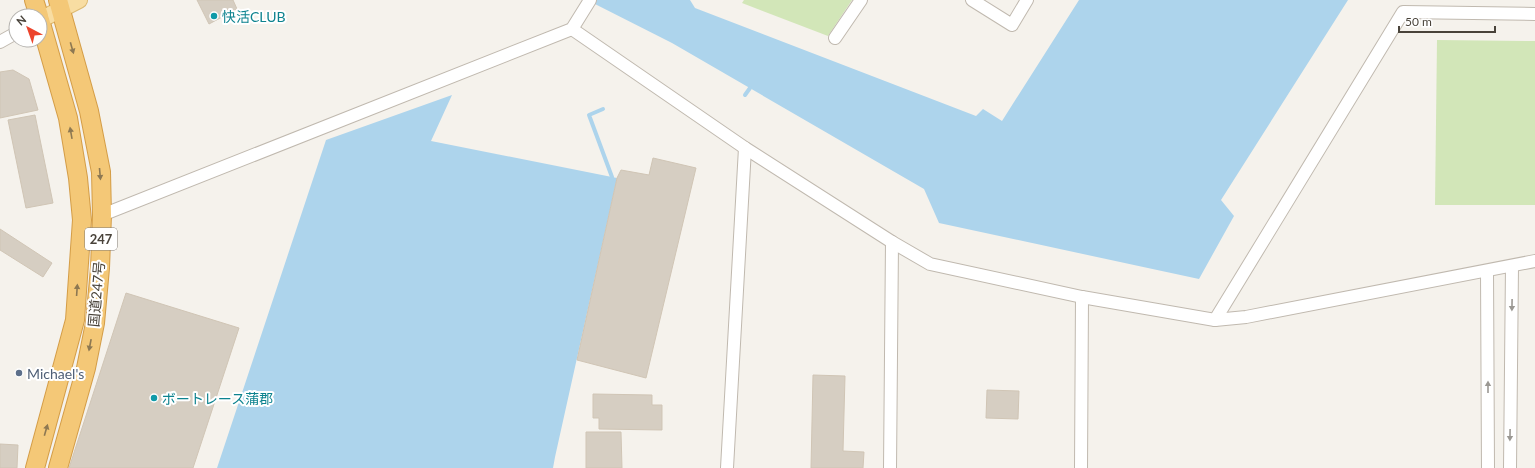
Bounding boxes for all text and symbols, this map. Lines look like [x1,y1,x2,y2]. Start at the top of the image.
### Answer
north arrow [8,8,48,48]
place label: 快活CLUB [222,8,286,25]
scale bar [1399,8,1495,34]
marker: 快活CLUB [209,11,219,21]
text: N [14,12,29,28]
text: 50 m [1405,14,1432,29]
one-way arrow [69,41,75,54]
one-way arrow [67,127,73,140]
one-way arrow [97,168,104,180]
road number: 247 [85,228,117,250]
street label: 国道247号 [85,260,107,328]
one-way arrow [74,284,81,296]
one-way arrow [1509,299,1515,312]
one-way arrow [87,339,93,352]
place label: Michael's [27,365,84,382]
marker: Michael's [14,368,24,378]
one-way arrow [1485,380,1491,393]
place label: ボートレース蒲郡 [162,390,273,407]
marker: ボートレース蒲郡 [149,393,159,403]
one-way arrow [43,424,49,436]
one-way arrow [1507,429,1513,442]

